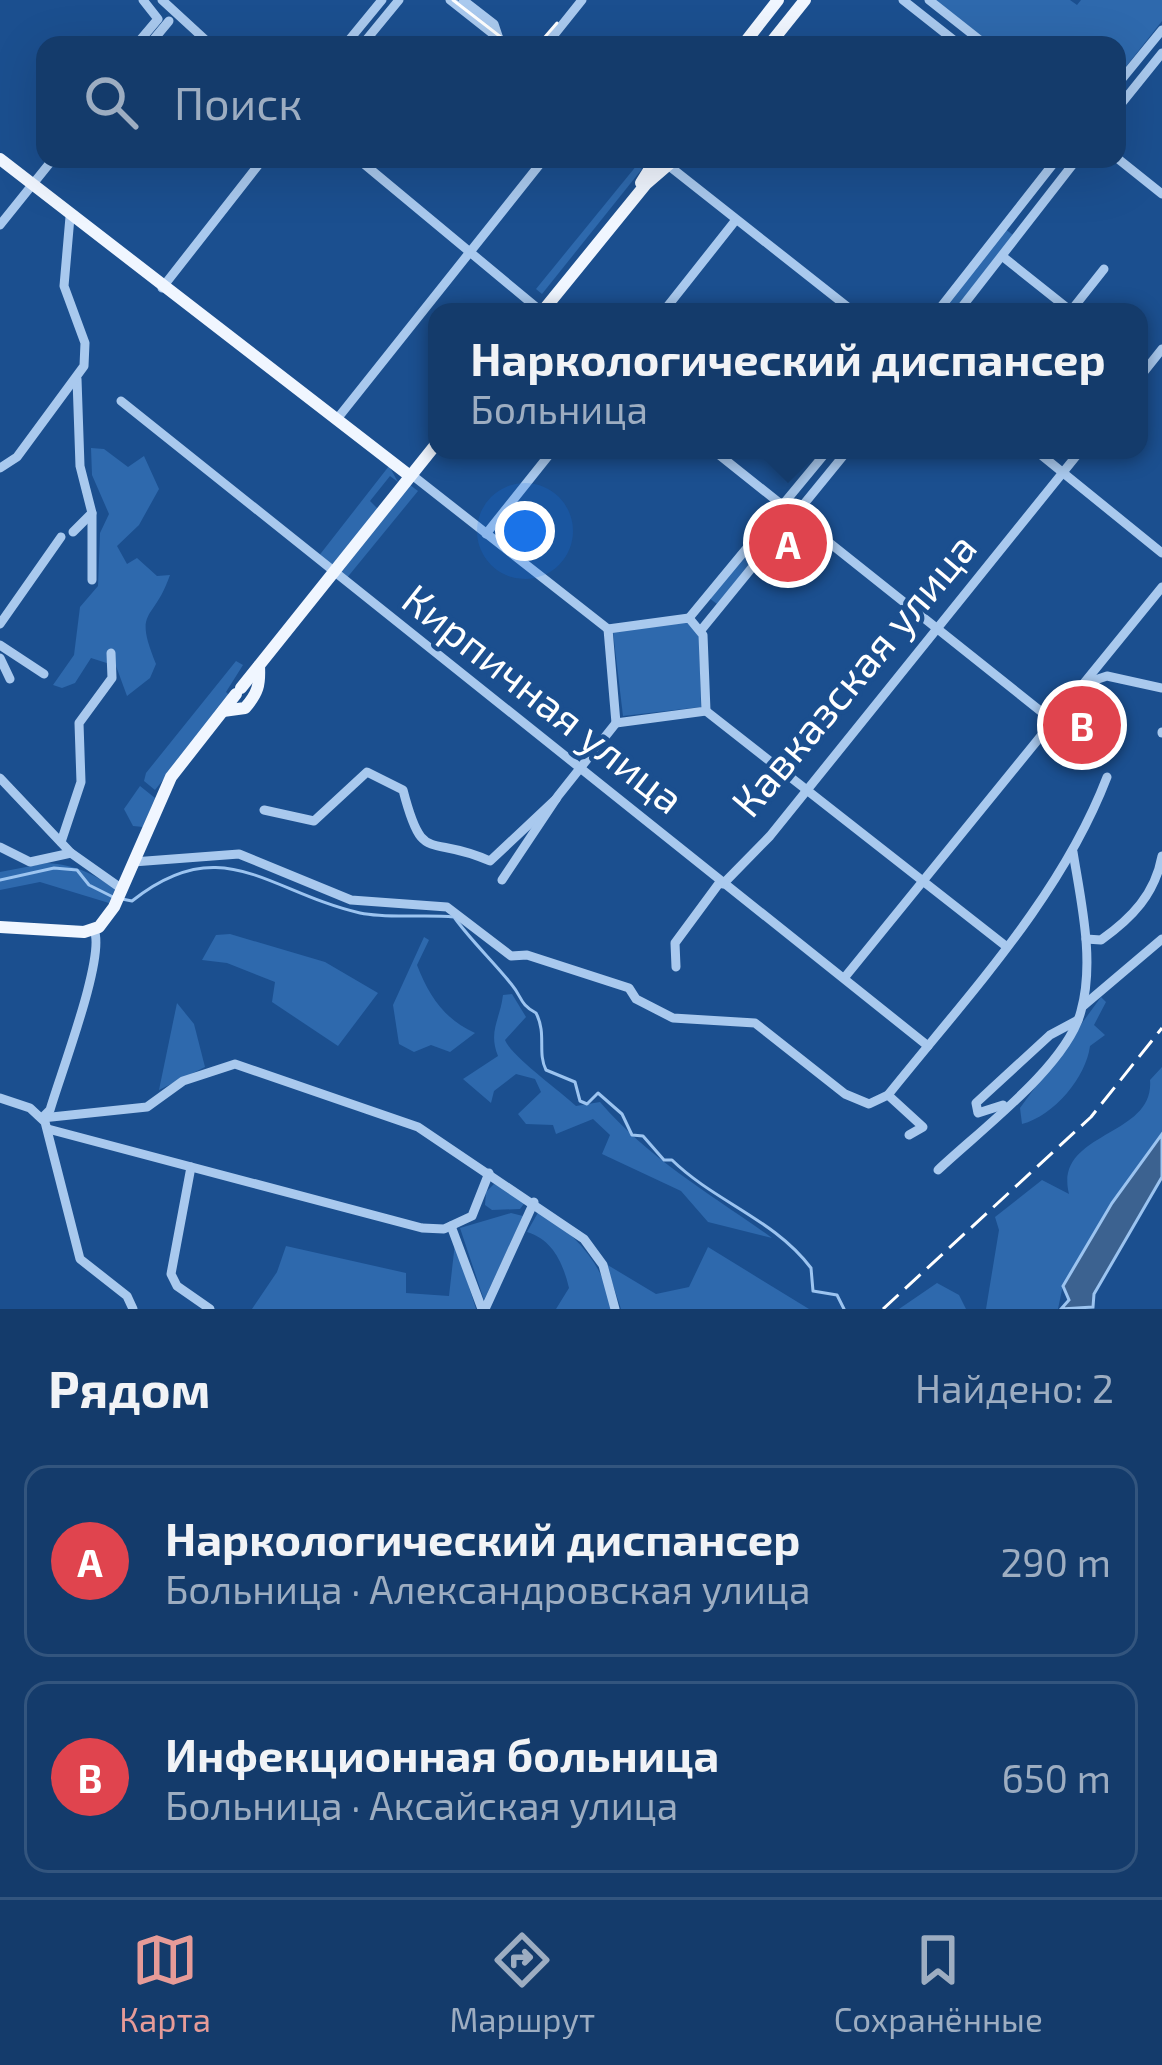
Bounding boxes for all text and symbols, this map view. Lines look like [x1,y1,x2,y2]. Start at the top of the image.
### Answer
search box [36,36,1126,168]
icon: search [78,69,144,135]
text: Поиск [174,75,302,129]
popup [428,303,1148,459]
text: Наркологический диспансер [470,331,1106,385]
text: Больница [470,385,648,432]
pin: A [749,498,827,588]
your location [495,501,555,561]
street label: Кавказская улица [720,522,986,826]
street label: Кирпичная улица [393,572,695,823]
pin: B [1043,680,1121,770]
text: Рядом [48,1357,211,1418]
text: Найдено: 2 [915,1364,1114,1411]
text: Наркологический диспансер [165,1511,800,1565]
text: A [77,1538,103,1585]
text: 290 m [1000,1538,1111,1585]
text: Больница · Александровская улица [165,1565,811,1612]
text: Инфекционная больница [165,1727,719,1781]
text: B [78,1754,102,1801]
text: 650 m [1001,1754,1111,1801]
text: Больница · Аксайская улица [165,1781,678,1828]
tab: Карта [119,1927,211,2039]
tab: Маршрут [449,1927,595,2039]
tab: Сохранённые [834,1927,1043,2039]

